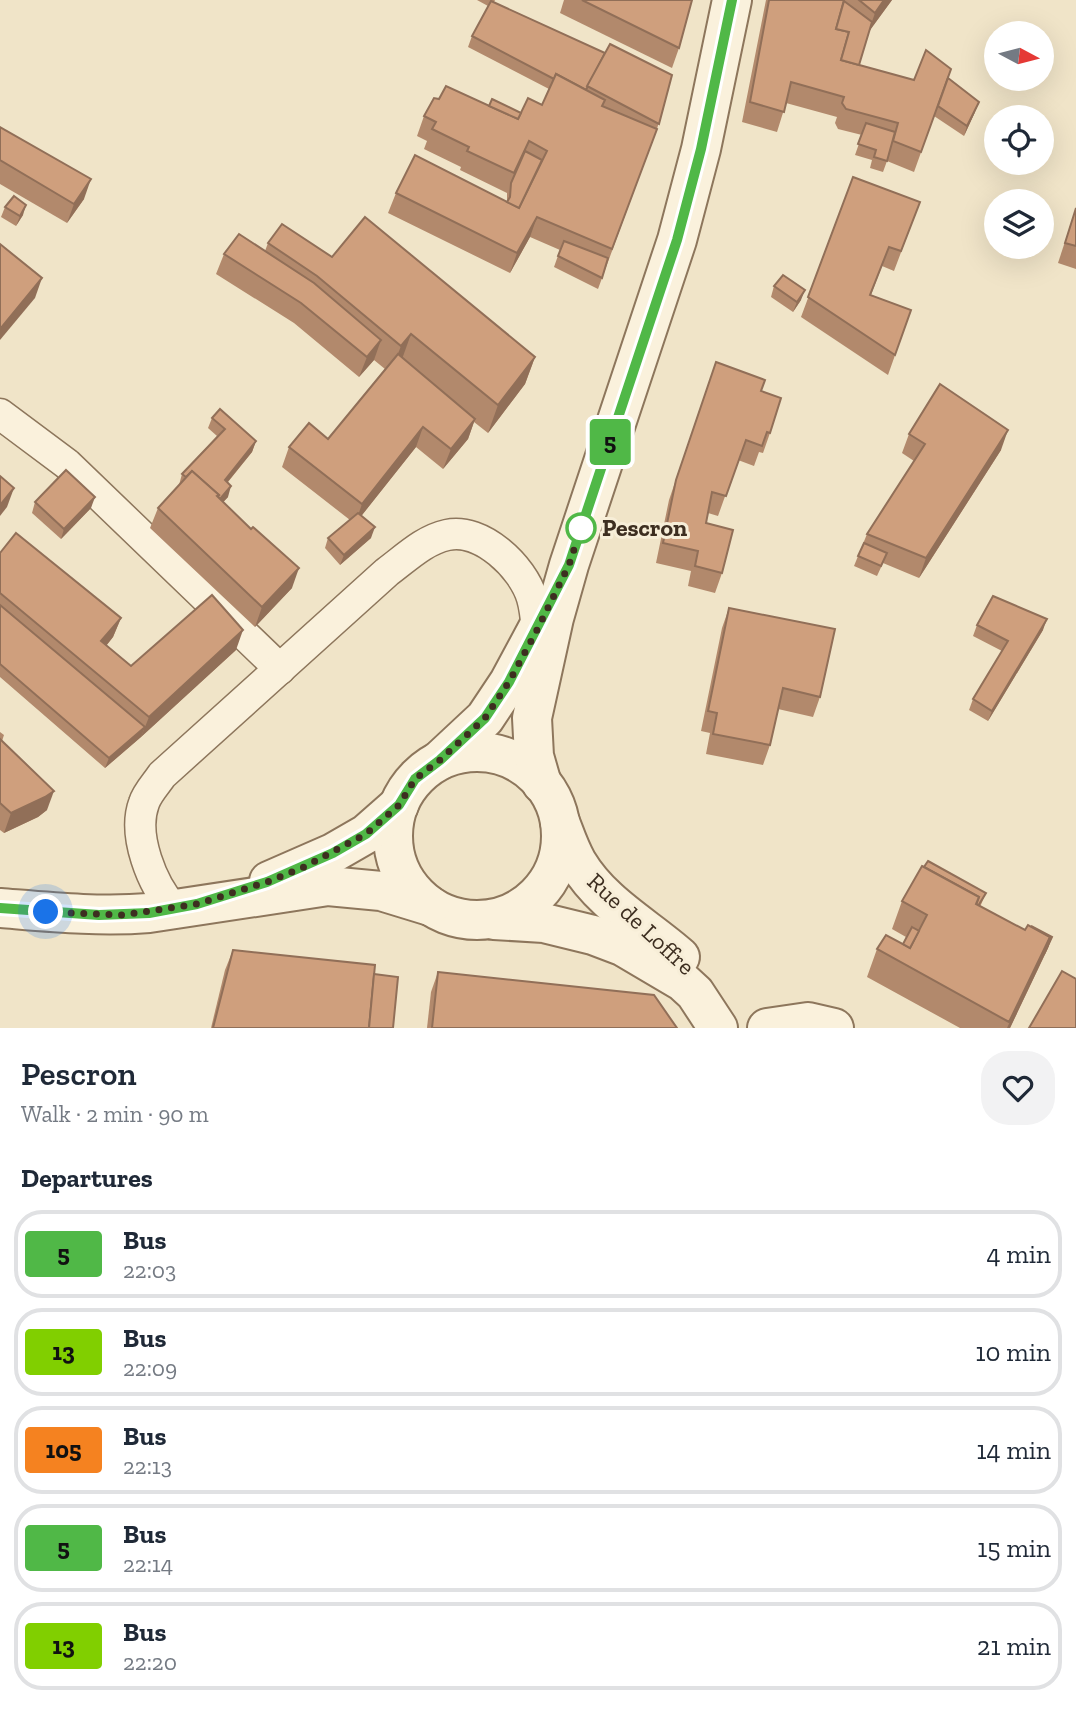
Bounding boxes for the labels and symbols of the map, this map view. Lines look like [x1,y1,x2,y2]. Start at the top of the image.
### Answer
north arrow [984,21,1054,91]
line badge: 5 [587,419,633,465]
marker: Pescron [566,513,596,543]
place label: Pescron [602,513,687,542]
street label: Rue de Loffre [582,867,701,981]
your location [28,894,63,929]

